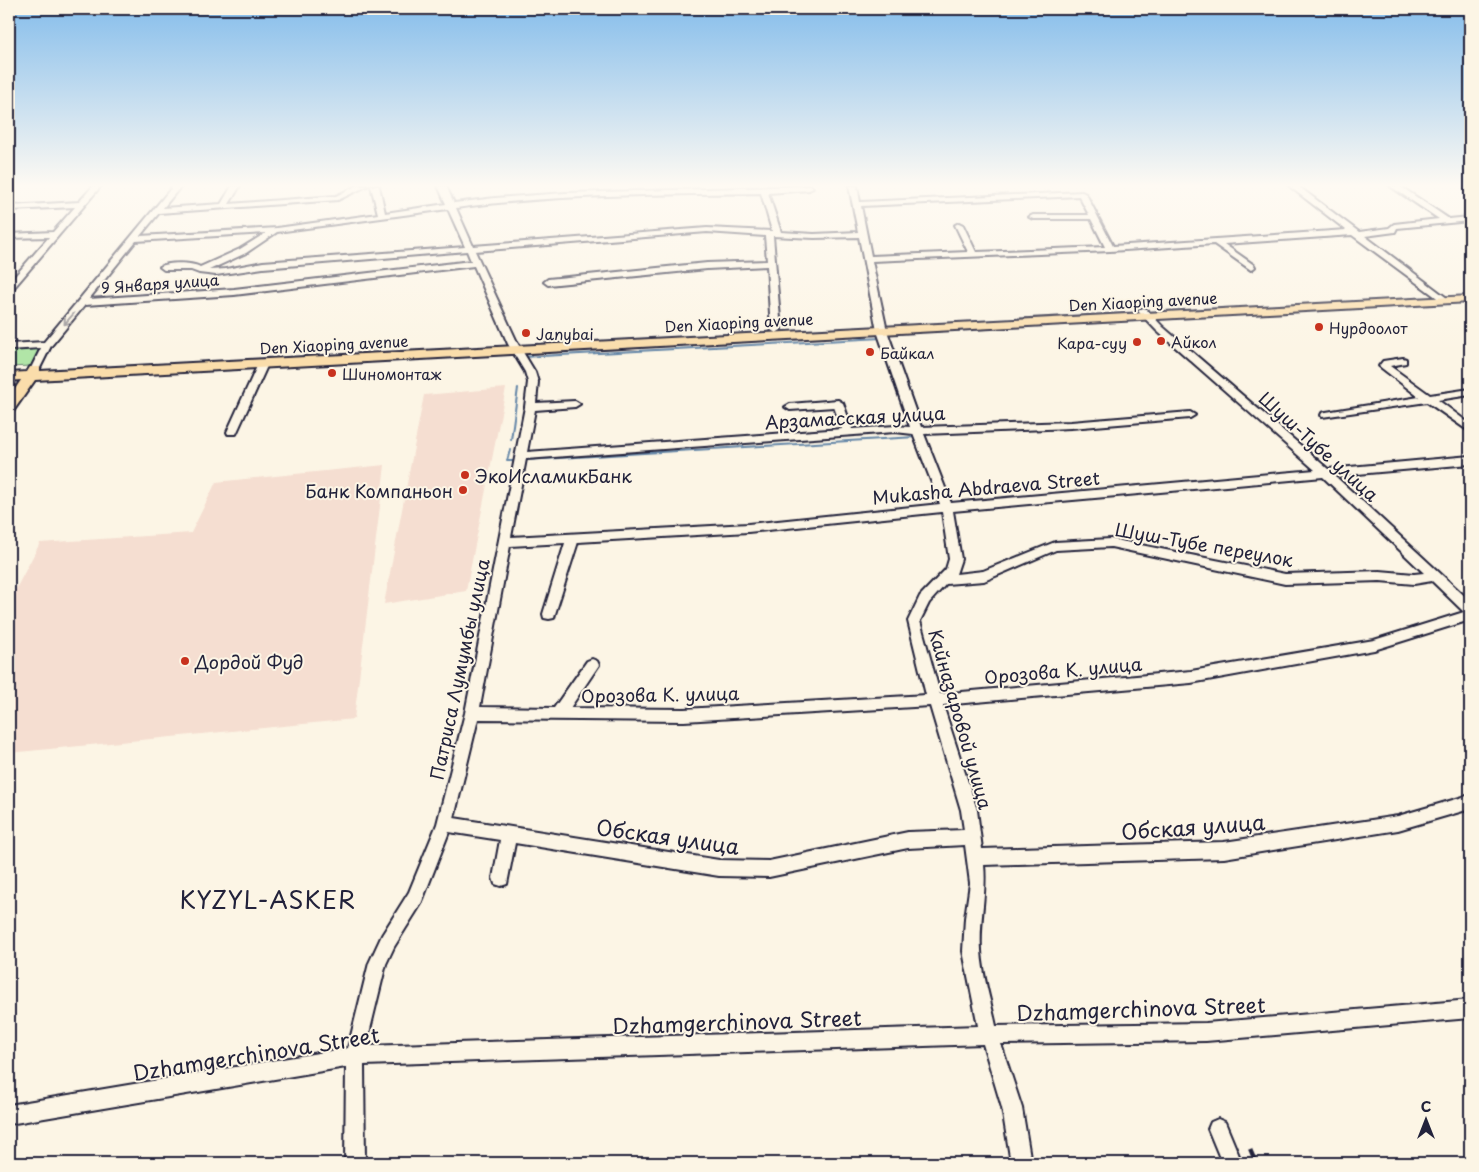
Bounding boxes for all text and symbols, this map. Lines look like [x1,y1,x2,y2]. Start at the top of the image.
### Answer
street label: 9 Января улица [100,267,220,299]
street label: Den Xiaoping avenue [1068,286,1218,316]
street label: Den Xiaoping avenue [664,307,814,337]
one-way arrow [63,313,75,326]
place label: Нурдоолот [1329,316,1408,339]
marker: Нурдоолот [1313,321,1325,333]
place label: Janybai [536,322,594,345]
marker: Janybai [520,327,532,339]
street label: Den Xiaoping avenue [259,329,409,359]
place label: Айкол [1171,330,1217,353]
place label: Кара-суу [1057,331,1127,354]
marker: Айкол [1155,335,1167,347]
marker: Кара-суу [1131,336,1143,348]
place label: Байкал [880,341,935,364]
marker: Байкал [864,346,876,358]
place label: Шиномонтаж [342,362,441,385]
marker: Шиномонтаж [326,367,338,379]
street label: Шуш-Тубе улица [1253,385,1385,508]
street label: Арзамасская улица [764,399,947,435]
place label: ЭкоИсламикБанк [475,462,632,489]
street label: Mukasha Abdraeva Street [871,464,1101,510]
marker: ЭкоИсламикБанк [459,469,471,481]
place label: Банк Компаньон [305,477,453,504]
marker: Банк Компаньон [457,484,469,496]
street label: Шуш-Тубе переулок [1113,515,1296,573]
street label: Патриса Лумумбы улица [422,555,496,782]
street label: Кайназаровой улица [922,626,1000,813]
place label: Дордой Фуд [194,648,304,675]
street label: Орозова К. улица [983,650,1144,690]
marker: Дордой Фуд [179,655,191,667]
street label: Орозова К. улица [581,679,740,709]
street label: Обская улица [1120,805,1267,847]
street label: Обская улица [594,810,742,862]
district label: KYZYL-ASKER [179,881,357,917]
street label: Dzhamgerchinova Street [1016,988,1266,1028]
street label: Dzhamgerchinova Street [612,1001,862,1041]
street label: Dzhamgerchinova Street [131,1018,381,1088]
north arrow [1402,1094,1452,1144]
text: С [1421,1096,1431,1117]

